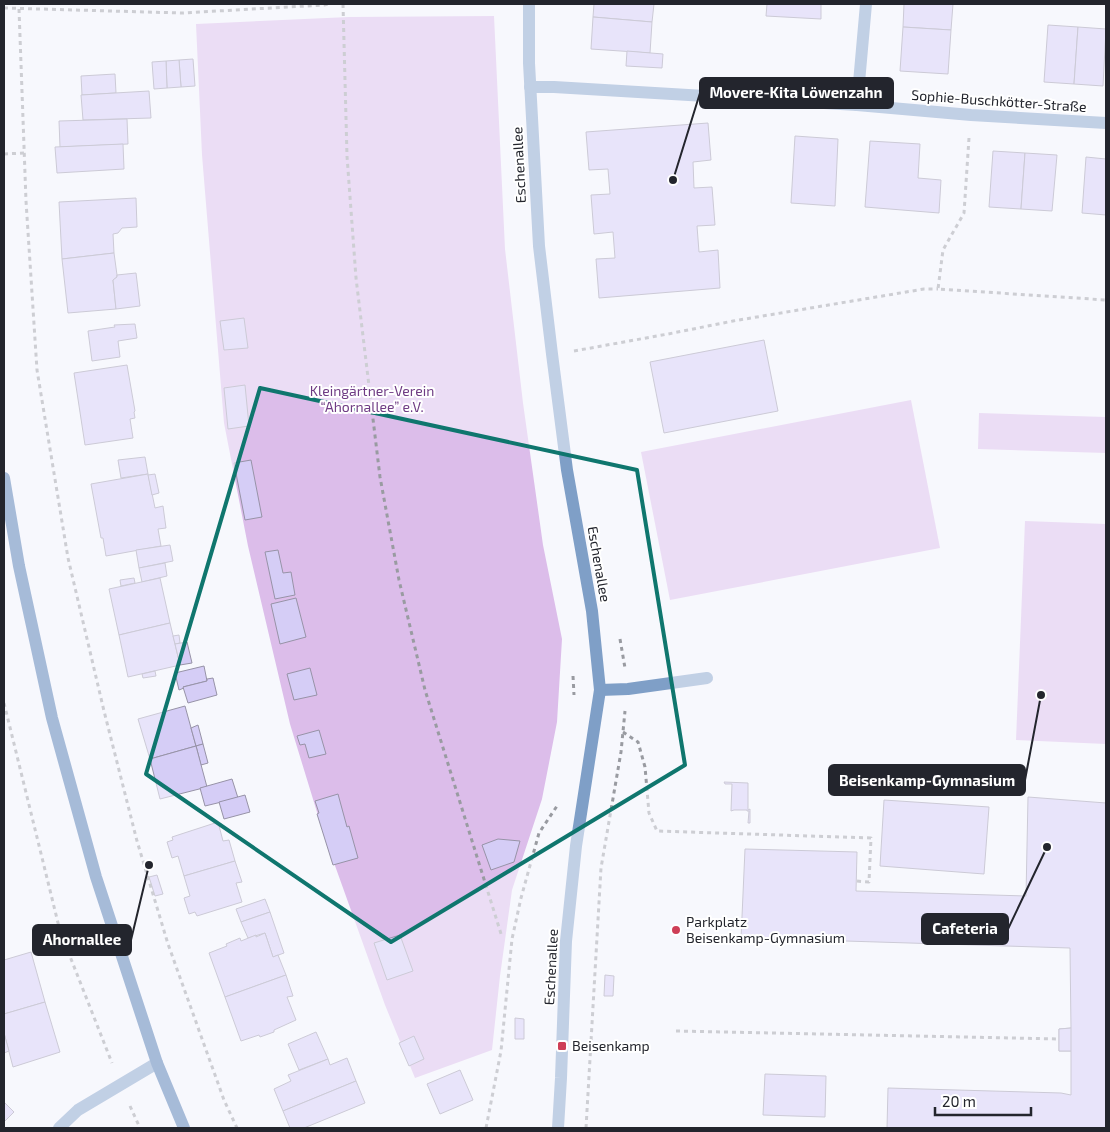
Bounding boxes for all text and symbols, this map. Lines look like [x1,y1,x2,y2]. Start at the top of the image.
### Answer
callout: Movere-Kita Löwenzahn [700,78,893,108]
text: Movere-Kita Löwenzahn [709,83,883,101]
street label: Sophie-Buschkötter-Straße [911,86,1087,115]
street label: Eschenallee [508,126,529,204]
park label: Kleingärtner-Verein “Ahornallee” e.V. [310,382,434,415]
street label: Eschenallee [584,525,615,603]
callout: Beisenkamp-Gymnasium [829,765,1025,795]
text: Beisenkamp-Gymnasium [839,771,1015,790]
place label: Parkplatz Beisenkamp-Gymnasium [686,913,845,946]
callout: Cafeteria [922,914,1008,944]
text: Cafeteria [932,919,998,937]
marker: Parkplatz Beisenkamp-Gymnasium [670,924,682,936]
callout: Ahornallee [33,925,131,955]
street label: Eschenallee [540,928,561,1006]
text: Ahornallee [43,930,121,948]
place label: Beisenkamp [572,1037,650,1054]
marker: Beisenkamp [556,1040,568,1052]
scale bar [935,1084,1031,1116]
text: 20 m [942,1092,976,1110]

